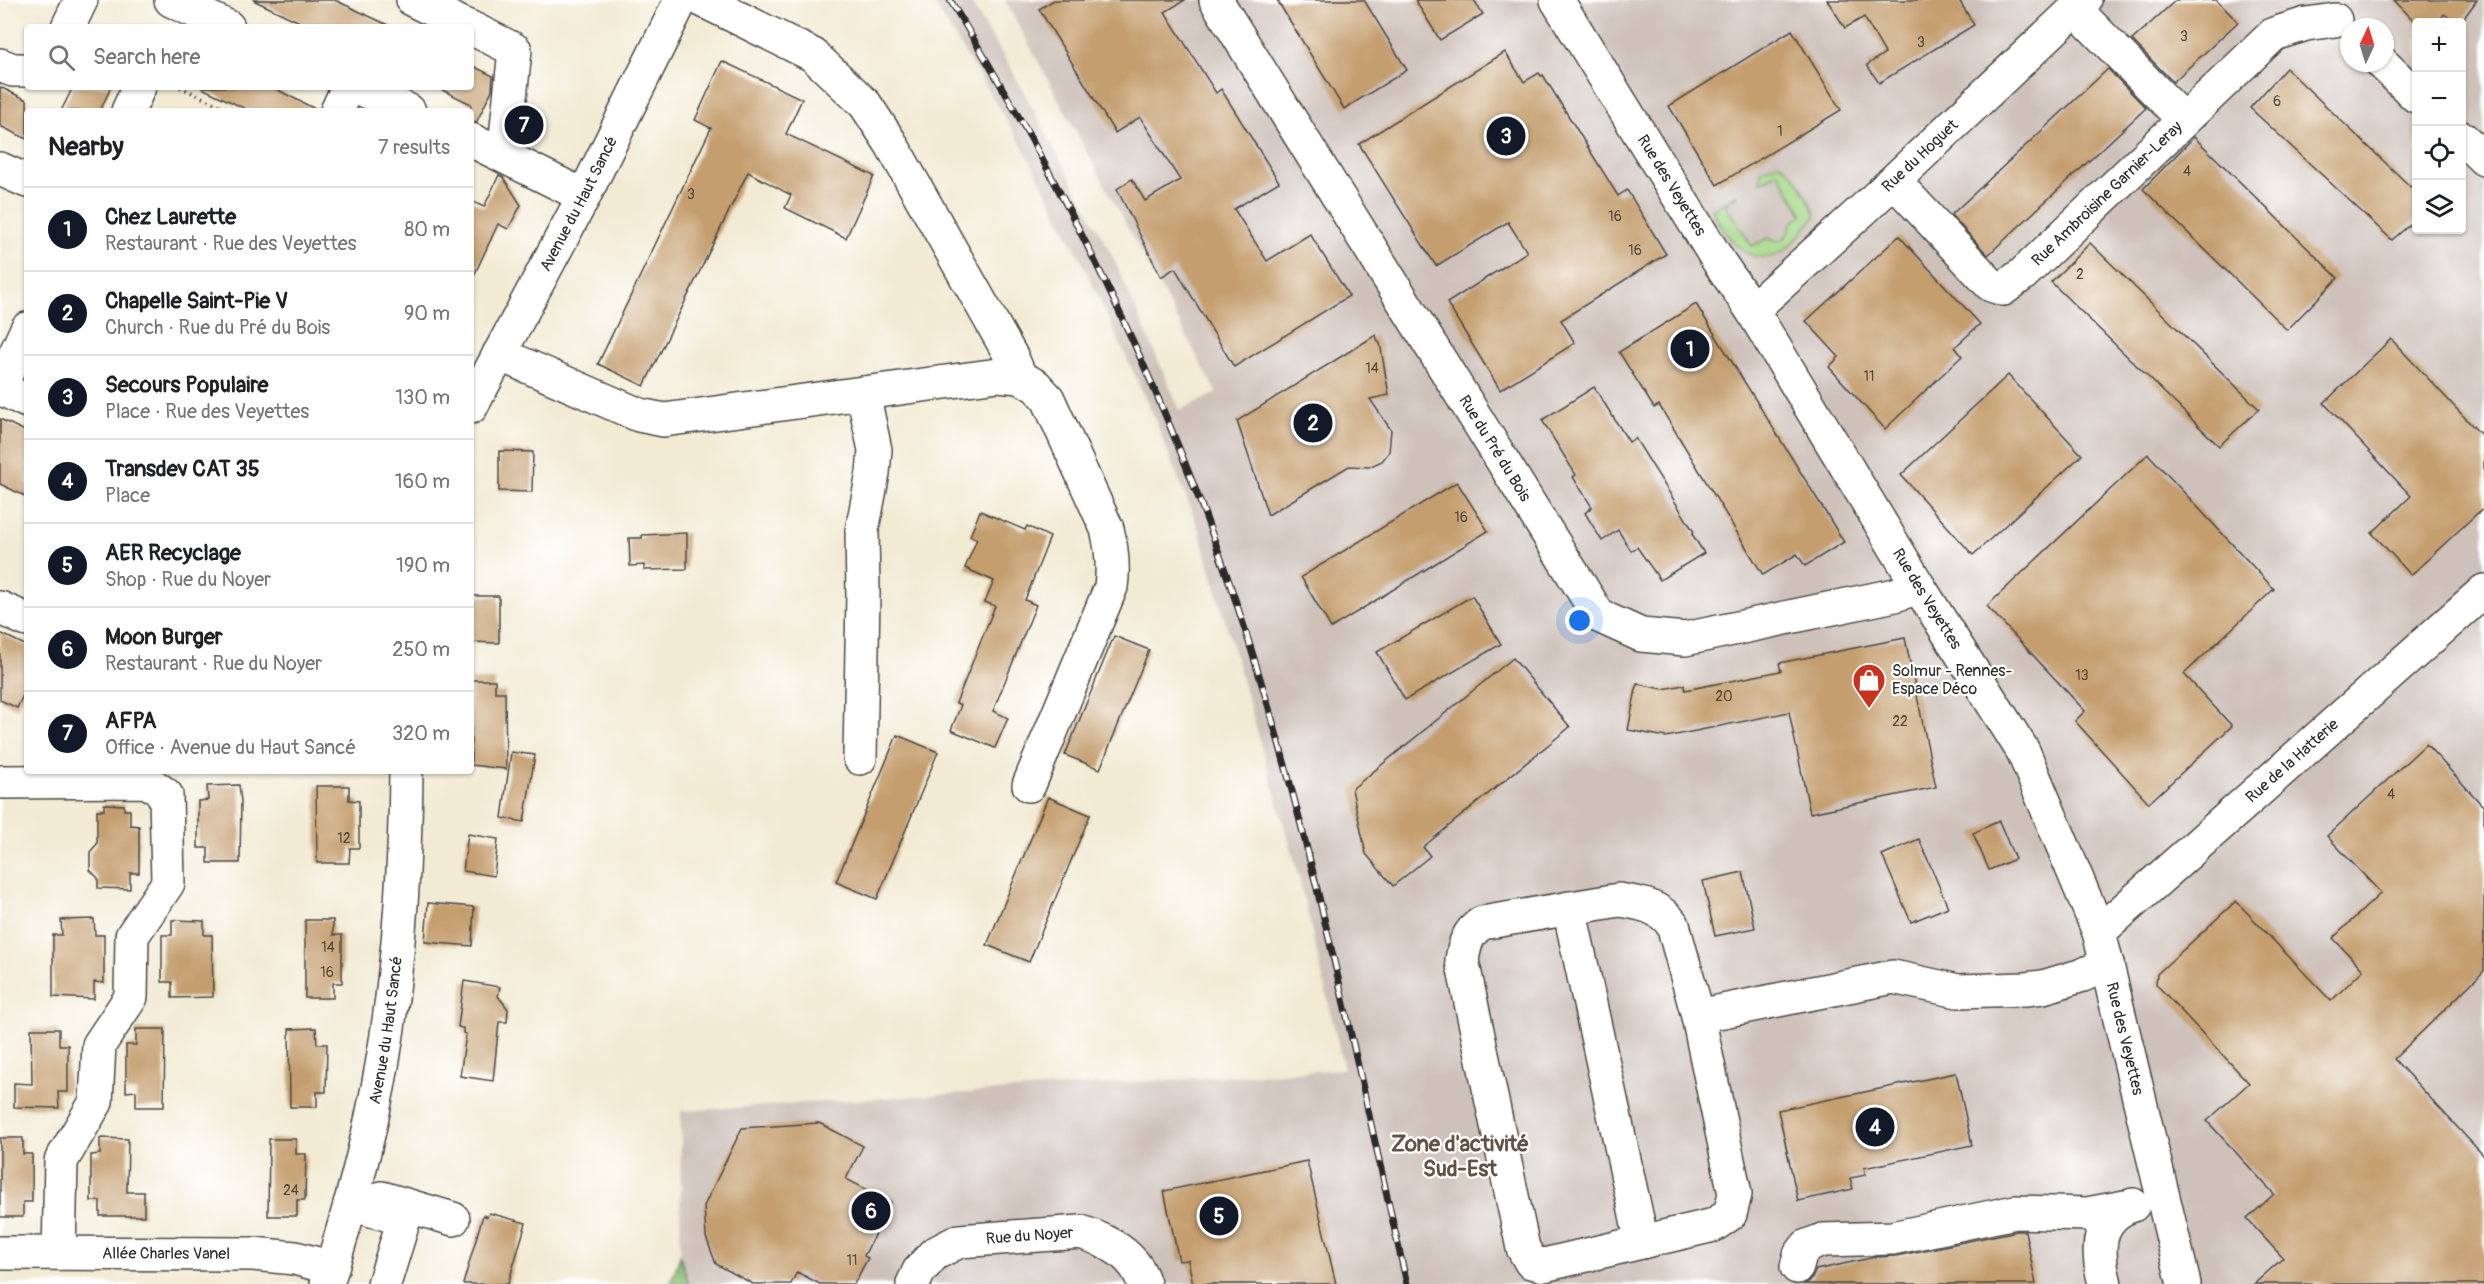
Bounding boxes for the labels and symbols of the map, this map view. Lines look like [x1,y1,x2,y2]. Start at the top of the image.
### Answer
north arrow [2340,18,2394,72]
house number: 3 [2180,28,2188,45]
house number: 3 [1917,34,1925,51]
house number: 6 [2273,93,2281,110]
pin: 7 [504,102,544,148]
pin: 3 [1486,114,1526,158]
street label: Rue du Hoguet [1878,115,1963,197]
street label: Rue Ambroisine Garnier-Leray [2027,117,2187,270]
house number: 1 [1777,123,1783,140]
street label: Rue des Veyettes [1633,131,1710,240]
street label: Avenue du Haut Sancé [536,133,622,275]
house number: 4 [2183,163,2191,180]
house number: 3 [687,186,695,203]
house number: 16 [1608,208,1622,225]
house number: 16 [1628,242,1642,259]
house number: 2 [2076,266,2084,283]
pin: 1 [1670,326,1710,372]
house number: 14 [1365,360,1379,377]
house number: 11 [1864,368,1874,385]
street label: Rue du Pré du Bois [1454,392,1535,505]
pin: 2 [1294,400,1332,446]
house number: 16 [1454,509,1468,526]
street label: Rue des Veyettes [1888,545,1966,653]
your location [1565,606,1594,635]
place label: Solmur - Rennes- Espace Déco [1892,661,2012,699]
shop icon: Solmur - Rennes- Espace Déco [1851,662,1887,709]
house number: 13 [2075,667,2089,684]
house number: 20 [1715,688,1733,705]
house number: 22 [1892,713,1908,730]
street label: Rue de la Hatterie [2242,715,2343,807]
house number: 4 [2387,786,2395,803]
house number: 12 [337,830,351,847]
house number: 14 [321,939,335,956]
street label: Avenue du Haut Sancé [365,955,407,1106]
house number: 16 [320,964,334,981]
street label: Rue des Veyettes [2102,980,2148,1097]
pin: 4 [1856,1104,1894,1150]
district label: Zone d'activité Sud-Est [1391,1130,1529,1183]
house number: 24 [283,1182,299,1199]
pin: 6 [852,1188,890,1234]
pin: 5 [1200,1194,1238,1238]
street label: Rue du Noyer [985,1223,1074,1249]
street label: Allée Charles Vanel [102,1243,230,1264]
house number: 11 [847,1252,857,1269]

